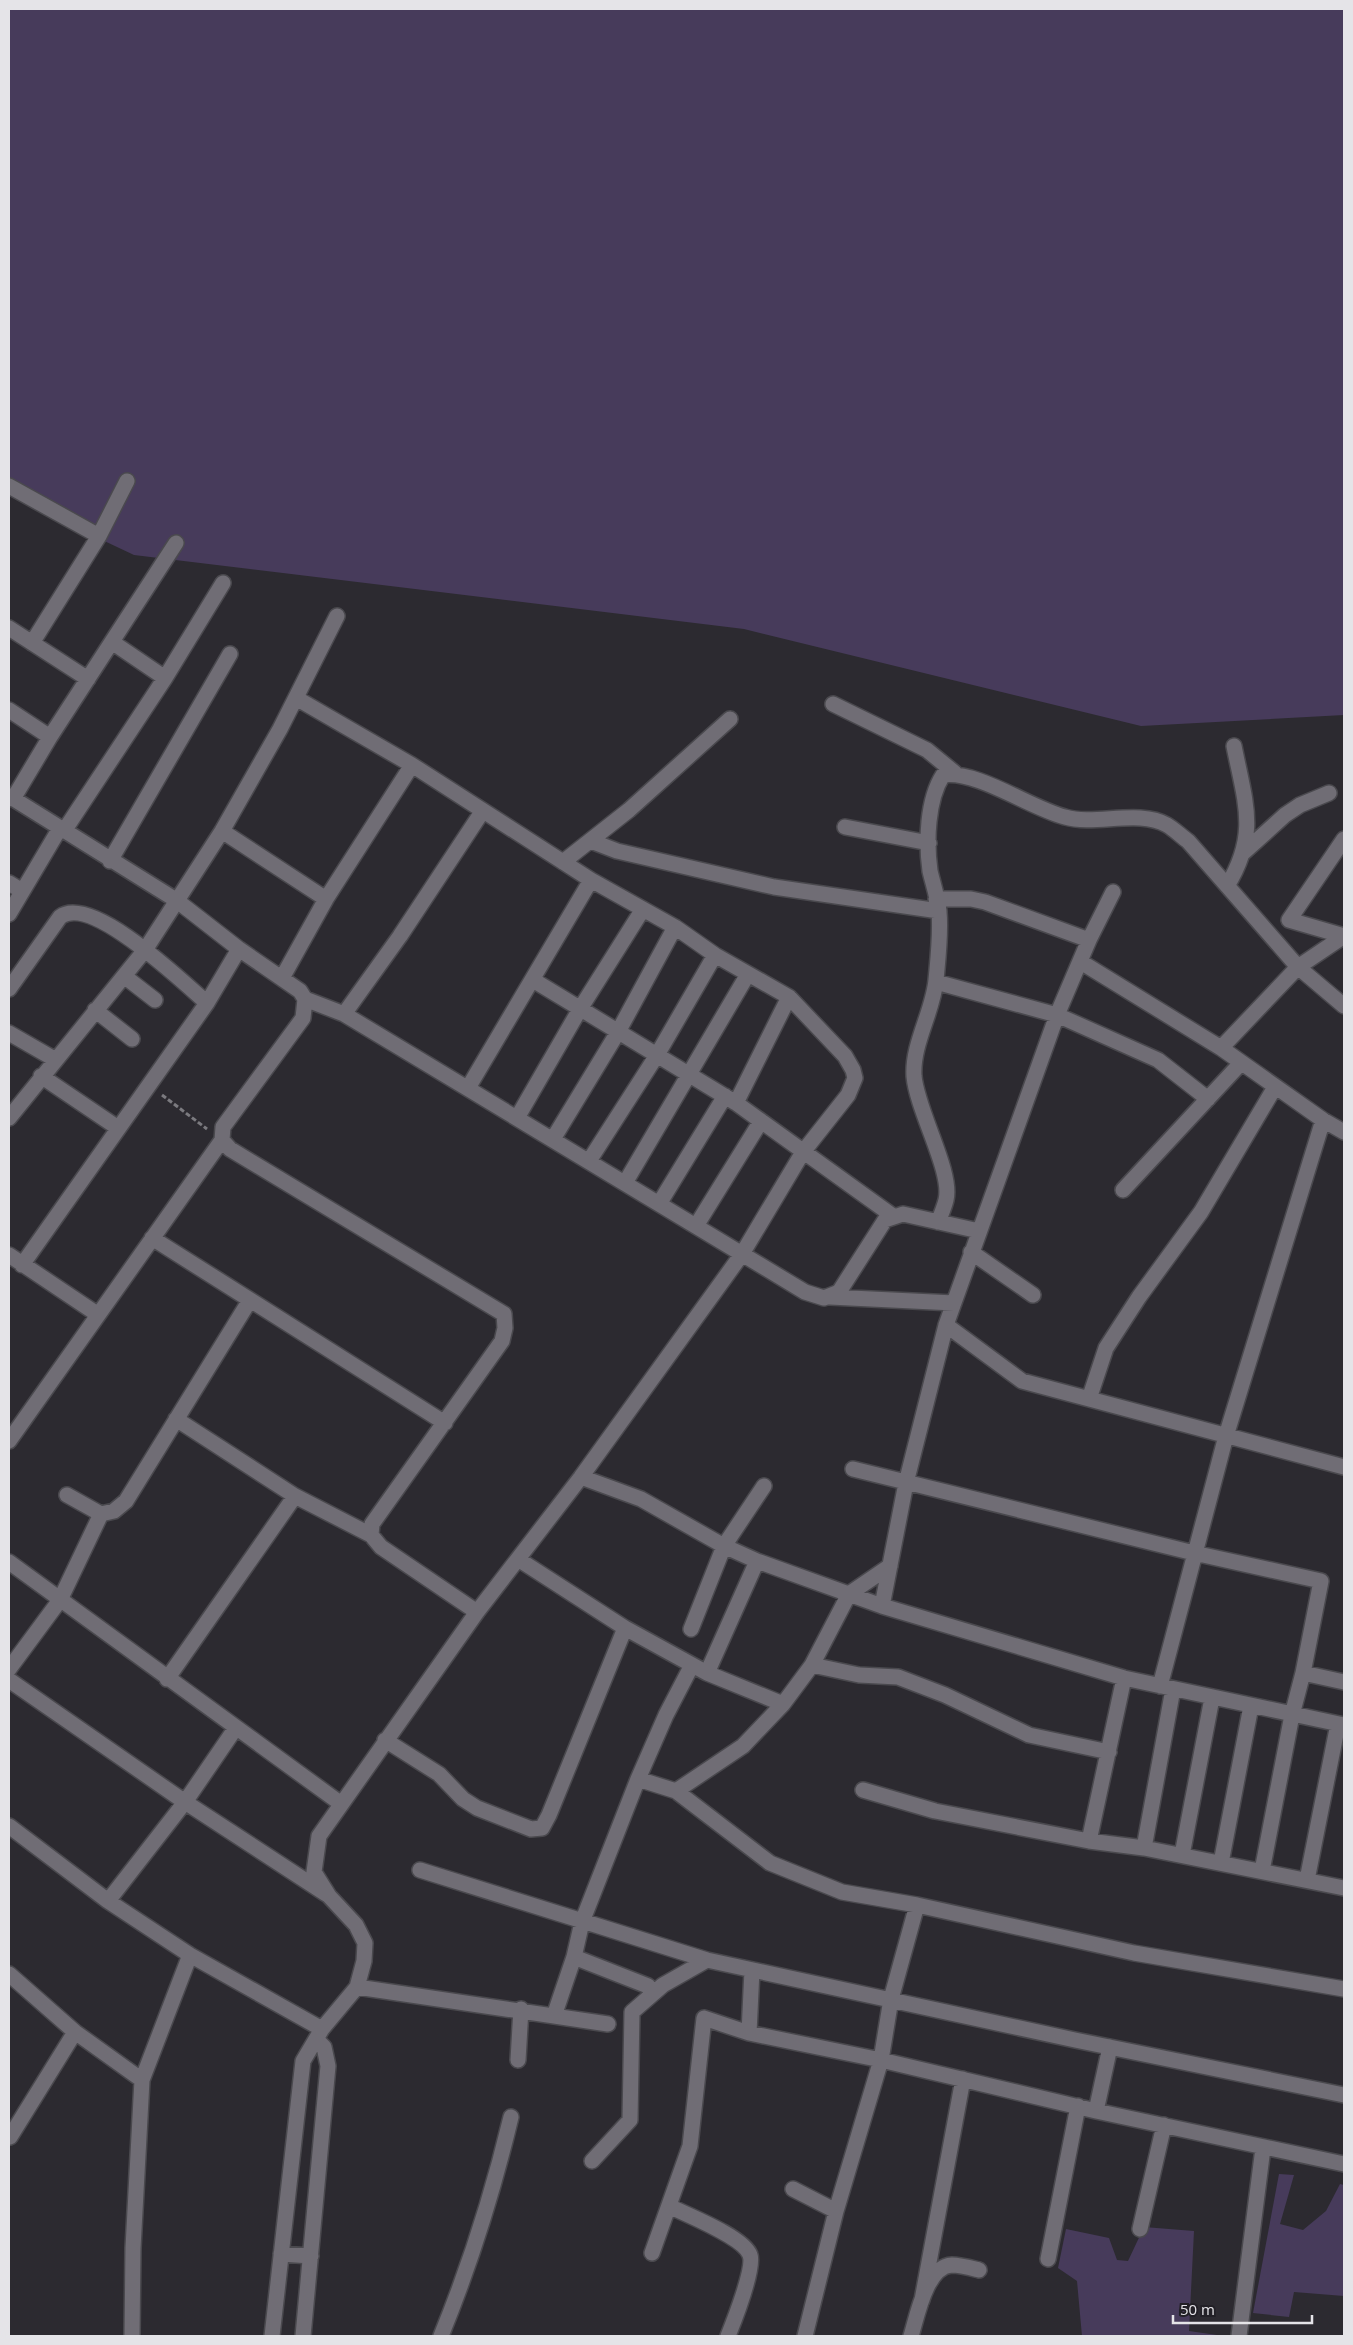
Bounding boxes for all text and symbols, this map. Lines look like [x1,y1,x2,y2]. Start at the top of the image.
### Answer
scale bar [1173,2292,1312,2324]
text: 50 m [1180,2299,1215,2319]

